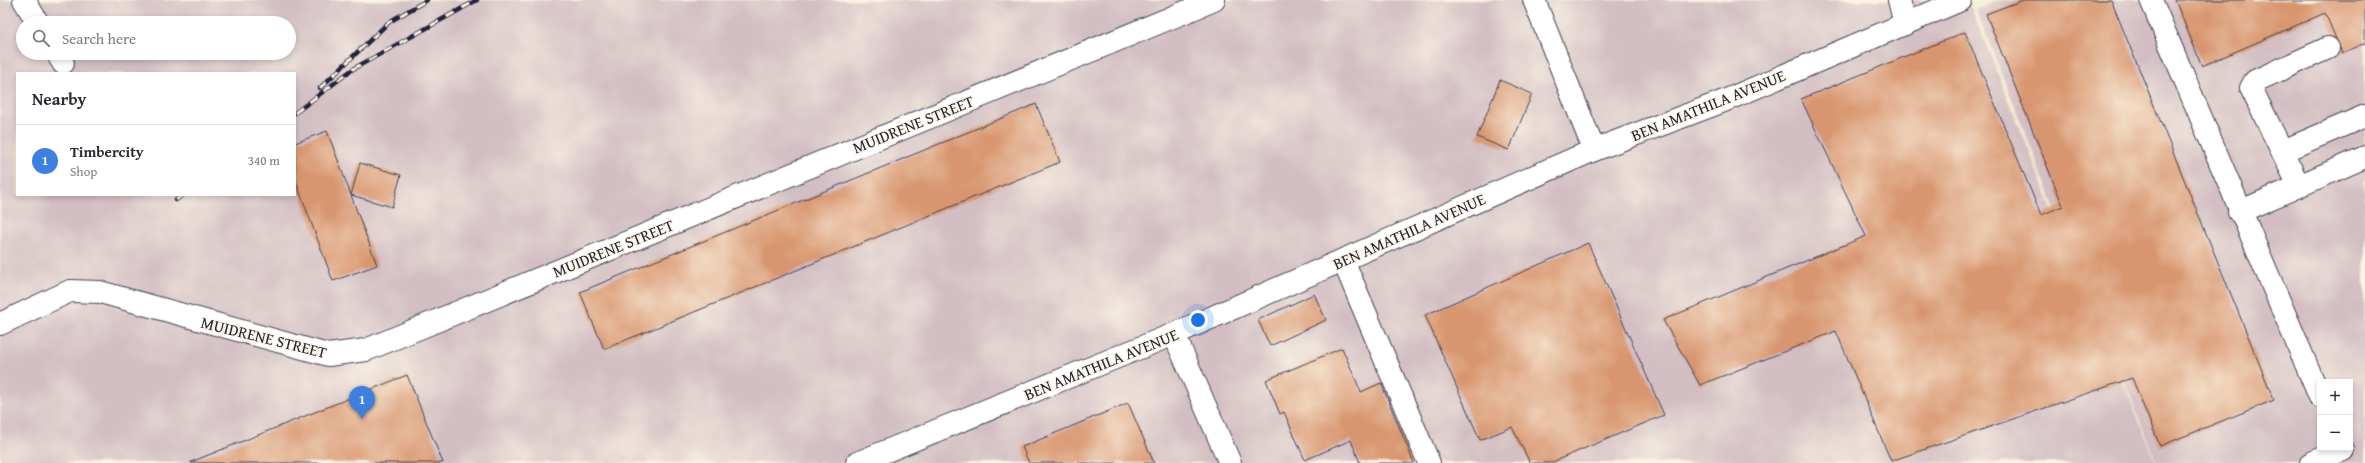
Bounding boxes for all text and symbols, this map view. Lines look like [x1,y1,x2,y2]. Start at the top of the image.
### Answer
search box [16,16,296,60]
icon: search [30,27,52,49]
text: Search here [62,28,136,49]
street label: BEN AMATHILA AVENUE [1627,63,1789,147]
text: Nearby [32,86,86,111]
street label: MUIDRENE STREET [849,89,977,159]
text: Timbercity [70,141,144,162]
text: 1 [42,151,48,170]
text: 340 m [248,151,280,170]
text: Shop [70,162,97,181]
street label: BEN AMATHILA AVENUE [1329,187,1489,275]
street label: MUIDRENE STREET [549,213,677,283]
street label: MUIDRENE STREET [199,310,329,364]
your location [1188,310,1208,330]
street label: BEN AMATHILA AVENUE [1020,322,1182,406]
map controls [2317,379,2353,451]
button: + [2317,379,2353,415]
pin: 1 [349,386,375,419]
button: − [2317,415,2353,451]

